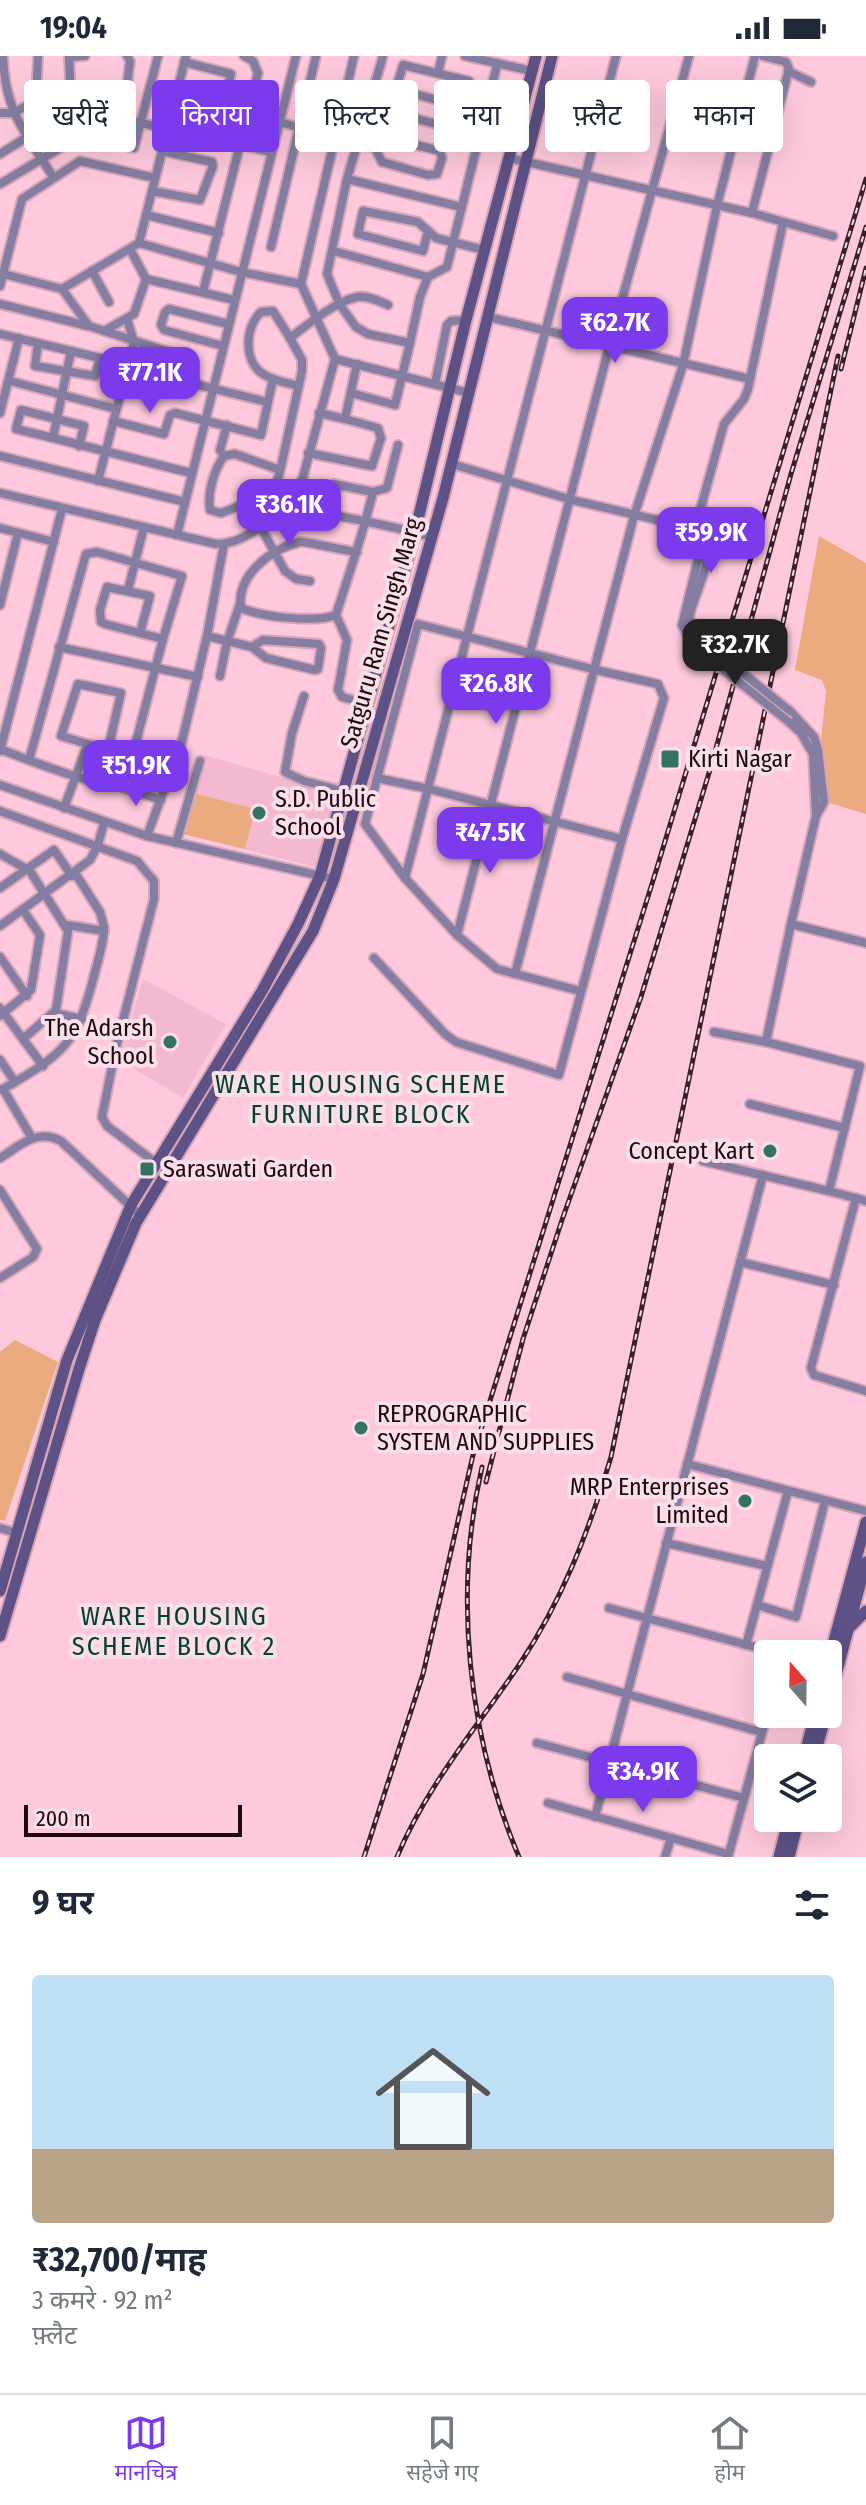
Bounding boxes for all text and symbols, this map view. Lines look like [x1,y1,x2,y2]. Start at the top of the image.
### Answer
text: 19:04 [40,10,107,46]
chip: खरीदें [24,80,136,152]
chip: किराया [152,80,279,152]
chip: फ़िल्टर [295,80,418,152]
chip: नया [434,80,529,152]
chip: फ़्लैट [545,80,650,152]
chip: मकान [666,80,783,152]
pin: ₹62.7K [550,297,680,365]
text: ₹62.7K [580,307,650,338]
pin: ₹77.1K [85,347,215,415]
text: ₹77.1K [118,357,182,388]
pin: ₹36.1K [224,479,354,547]
text: ₹36.1K [255,489,323,520]
pin: ₹59.9K [646,507,776,575]
street label: Satguru Ram Singh Marg [335,514,427,751]
text: ₹59.9K [675,517,747,548]
pin: ₹32.7K [670,619,800,687]
text: ₹32.7K [701,629,769,660]
pin: ₹26.8K [431,658,561,726]
text: ₹26.8K [459,668,533,699]
pin: ₹51.9K [71,740,201,808]
place label: Kirti Nagar [688,745,792,773]
marker: Kirti Nagar [659,748,681,770]
text: ₹51.9K [101,750,171,781]
place label: S.D. Public School [275,785,376,841]
marker: S.D. Public School [250,804,268,822]
pin: ₹47.5K [425,807,555,875]
text: ₹47.5K [455,817,525,848]
place label: The Adarsh School [45,1014,154,1070]
marker: The Adarsh School [161,1033,179,1051]
district label: WARE HOUSING SCHEME FURNITURE BLOCK [215,1069,507,1130]
place label: Concept Kart [629,1137,754,1165]
marker: Concept Kart [761,1142,779,1160]
place label: Saraswati Garden [163,1155,333,1183]
marker: Saraswati Garden [138,1160,156,1178]
place label: REPROGRAPHIC SYSTEM AND SUPPLIES [377,1400,594,1456]
marker: REPROGRAPHIC SYSTEM AND SUPPLIES [352,1419,370,1437]
place label: MRP Enterprises Limited [570,1473,729,1529]
marker: MRP Enterprises Limited [736,1492,754,1510]
district label: WARE HOUSING SCHEME BLOCK 2 [72,1601,276,1662]
north arrow [754,1640,842,1728]
map controls [754,1640,842,1832]
button: layers [754,1744,842,1832]
pin: ₹34.9K [578,1746,708,1814]
text: ₹34.9K [607,1756,679,1787]
scale bar [24,1801,242,1837]
text: 200 m [36,1805,91,1832]
text: 9 घर [32,1882,94,1923]
icon: filters [790,1883,834,1927]
icon: home [361,2027,505,2171]
text: ₹32,700/माह [32,2239,207,2280]
text: 3 कमरे · 92 m² [32,2285,173,2316]
text: फ़्लैट [32,2320,77,2351]
tab: मानचित्र [114,2411,177,2489]
tab: सहेजे गए [406,2411,479,2489]
tab: होम [708,2411,752,2489]

